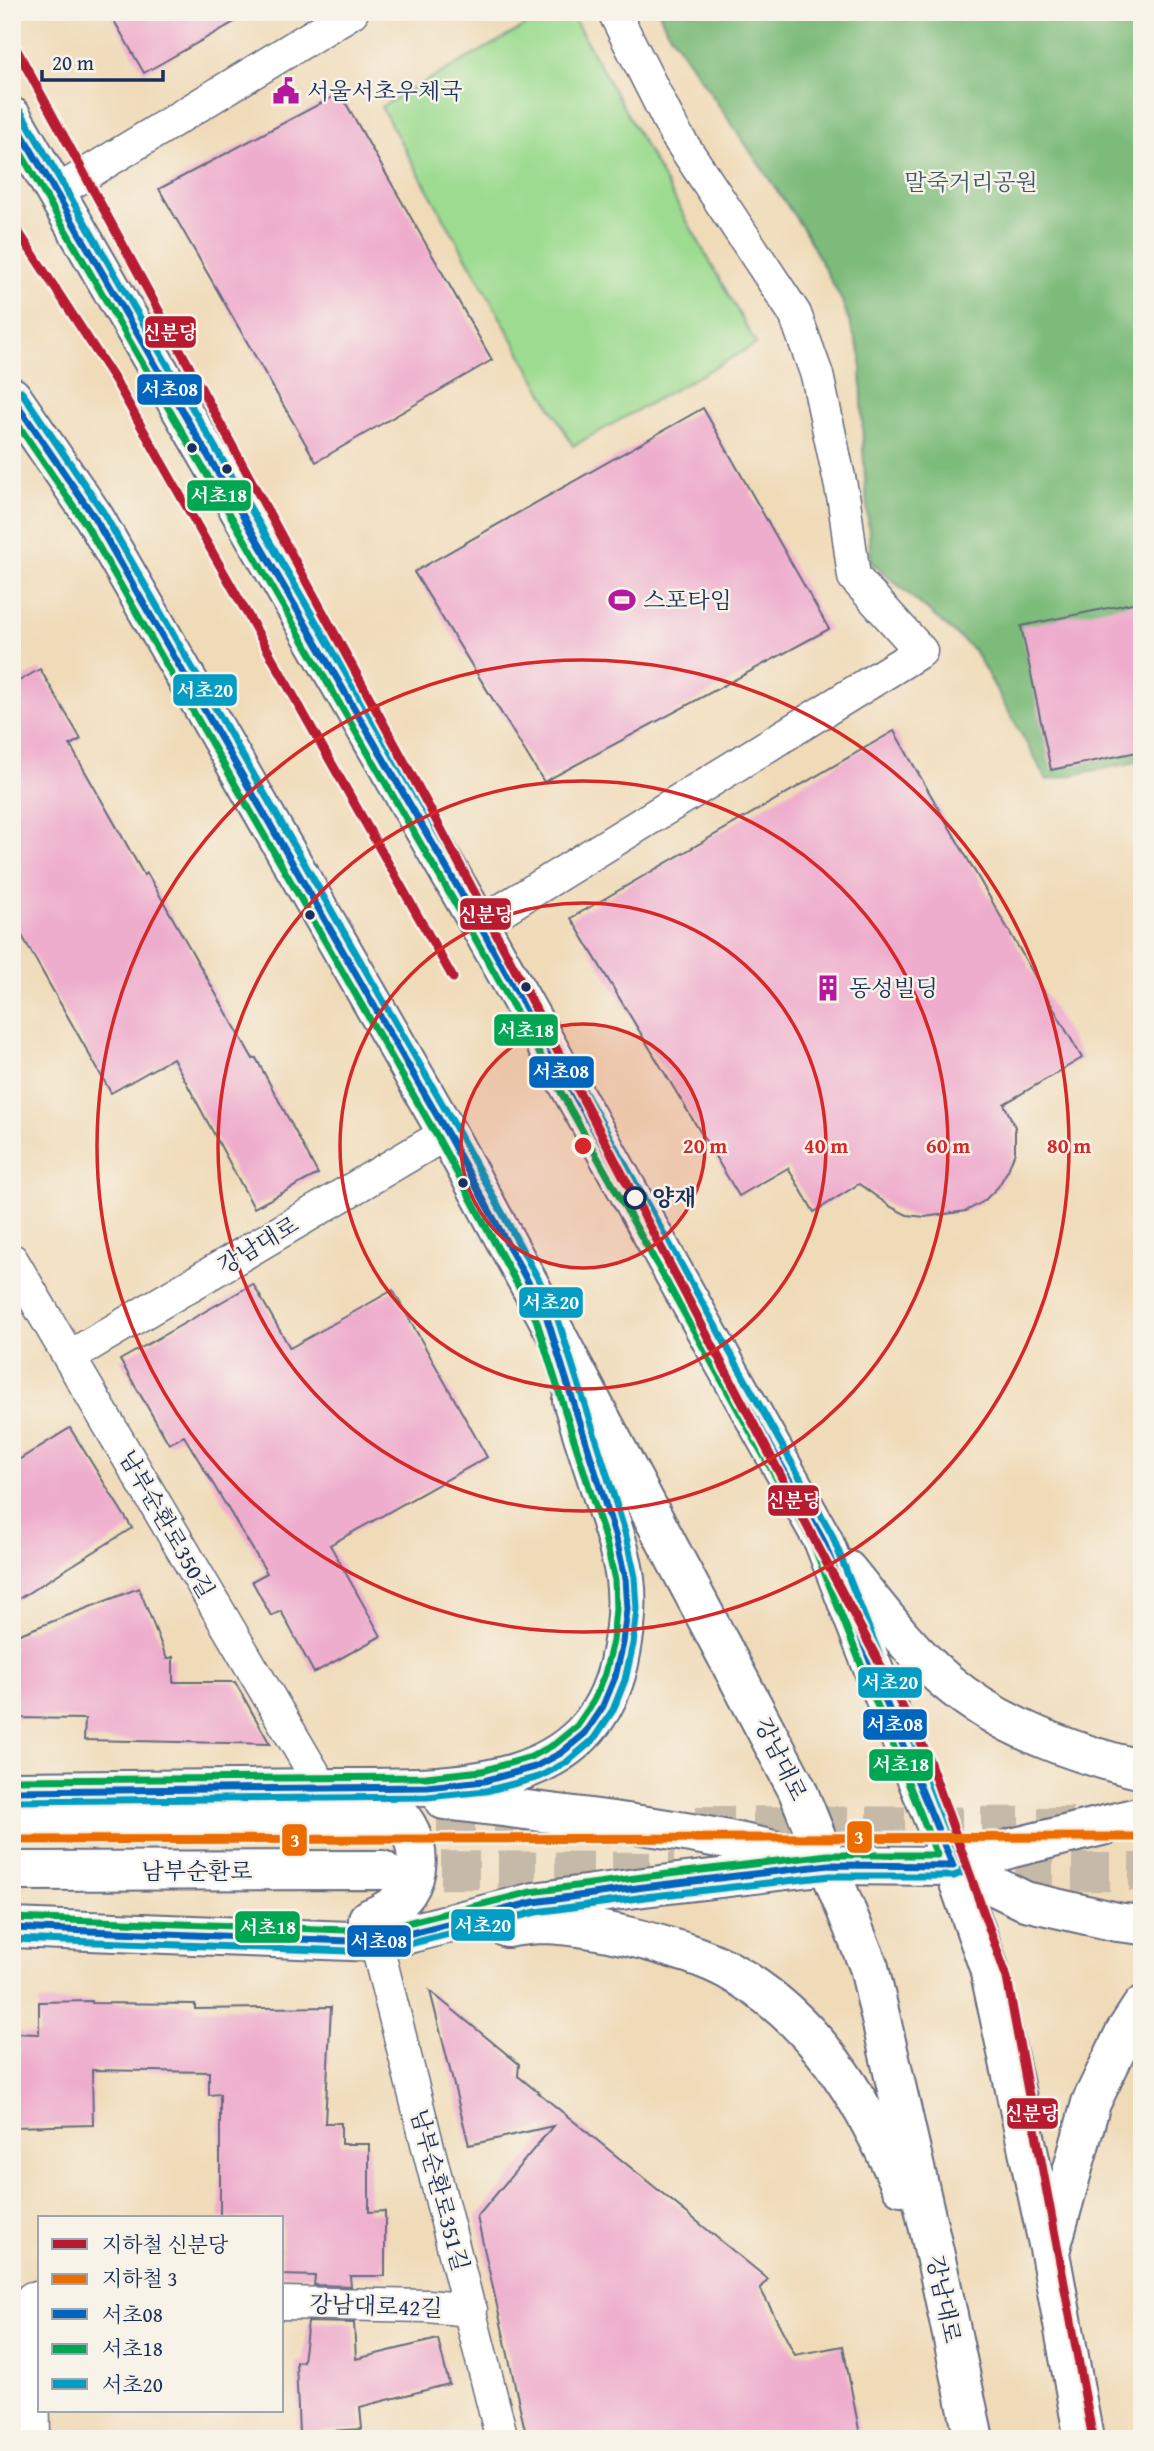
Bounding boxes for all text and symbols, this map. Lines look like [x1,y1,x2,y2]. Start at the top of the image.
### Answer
scale bar [42,38,163,82]
text: 20 m [52,47,94,78]
place label: 서울서초우체국 [307,74,463,107]
public building icon: 서울서초우체국 [271,76,301,106]
park label: 말죽거리공원 [904,165,1038,198]
line badge: 신분당 [144,315,197,349]
text: 신분당 [142,318,198,346]
line badge: 서초08 [136,373,203,406]
text: 서초08 [142,375,198,403]
unlabelled marker [185,441,199,455]
unlabelled marker [220,462,234,476]
line badge: 서초18 [186,479,252,512]
text: 서초18 [191,481,247,509]
place label: 스포타임 [643,583,732,616]
sports icon: 스포타임 [607,585,637,615]
line badge: 서초20 [172,673,238,707]
text: 서초20 [177,676,233,704]
line badge: 신분당 [459,897,512,931]
text: 신분당 [458,900,514,928]
unlabelled marker [303,908,317,922]
place label: 동성빌딩 [849,971,938,1004]
building icon: 동성빌딩 [813,973,843,1003]
unlabelled marker [519,980,533,994]
line badge: 서초18 [493,1013,559,1047]
text: 서초18 [498,1016,554,1044]
line badge: 서초08 [528,1055,595,1089]
text: 서초08 [533,1057,589,1085]
text: 20 m [683,1130,727,1161]
text: 40 m [804,1130,848,1161]
text: 60 m [926,1130,970,1161]
text: 80 m [1047,1130,1091,1161]
centre of rings [571,1134,595,1158]
unlabelled marker [456,1176,470,1190]
place label: 양재 [652,1181,696,1214]
marker: 양재 [624,1187,646,1209]
street label: 강남대로 [211,1208,304,1282]
line badge: 서초20 [518,1286,584,1319]
text: 서초20 [523,1288,579,1316]
street label: 남부순환로350길 [112,1443,223,1604]
line badge: 신분당 [767,1484,820,1517]
text: 신분당 [766,1486,822,1514]
line badge: 서초20 [857,1666,923,1699]
text: 서초20 [862,1668,918,1696]
line badge: 서초08 [862,1708,928,1741]
text: 서초08 [867,1710,923,1738]
street label: 강남대로 [747,1712,816,1806]
line badge: 서초18 [868,1748,934,1782]
text: 서초18 [873,1750,929,1778]
line badge: 3 [846,1820,873,1854]
line badge: 3 [281,1823,308,1857]
text: 3 [854,1823,864,1851]
text: 3 [290,1826,300,1854]
street label: 남부순환로 [141,1854,253,1887]
line badge: 서초20 [450,1908,516,1942]
line badge: 서초18 [234,1910,301,1944]
text: 서초20 [455,1911,511,1939]
text: 서초18 [240,1913,296,1941]
line badge: 서초08 [346,1924,412,1958]
text: 서초08 [351,1927,407,1955]
line badge: 신분당 [1006,2097,1059,2130]
text: 신분당 [1004,2099,1060,2127]
street label: 남부순환로351길 [403,2105,478,2275]
legend [38,2216,284,2412]
text: 지하철 신분당 [102,2229,229,2260]
street label: 강남대로 [919,2252,970,2346]
text: 지하철 3 [102,2263,178,2294]
street label: 강남대로42길 [309,2287,443,2324]
text: 서초08 [102,2299,163,2330]
text: 서초18 [102,2333,163,2364]
text: 서초20 [102,2369,163,2400]

